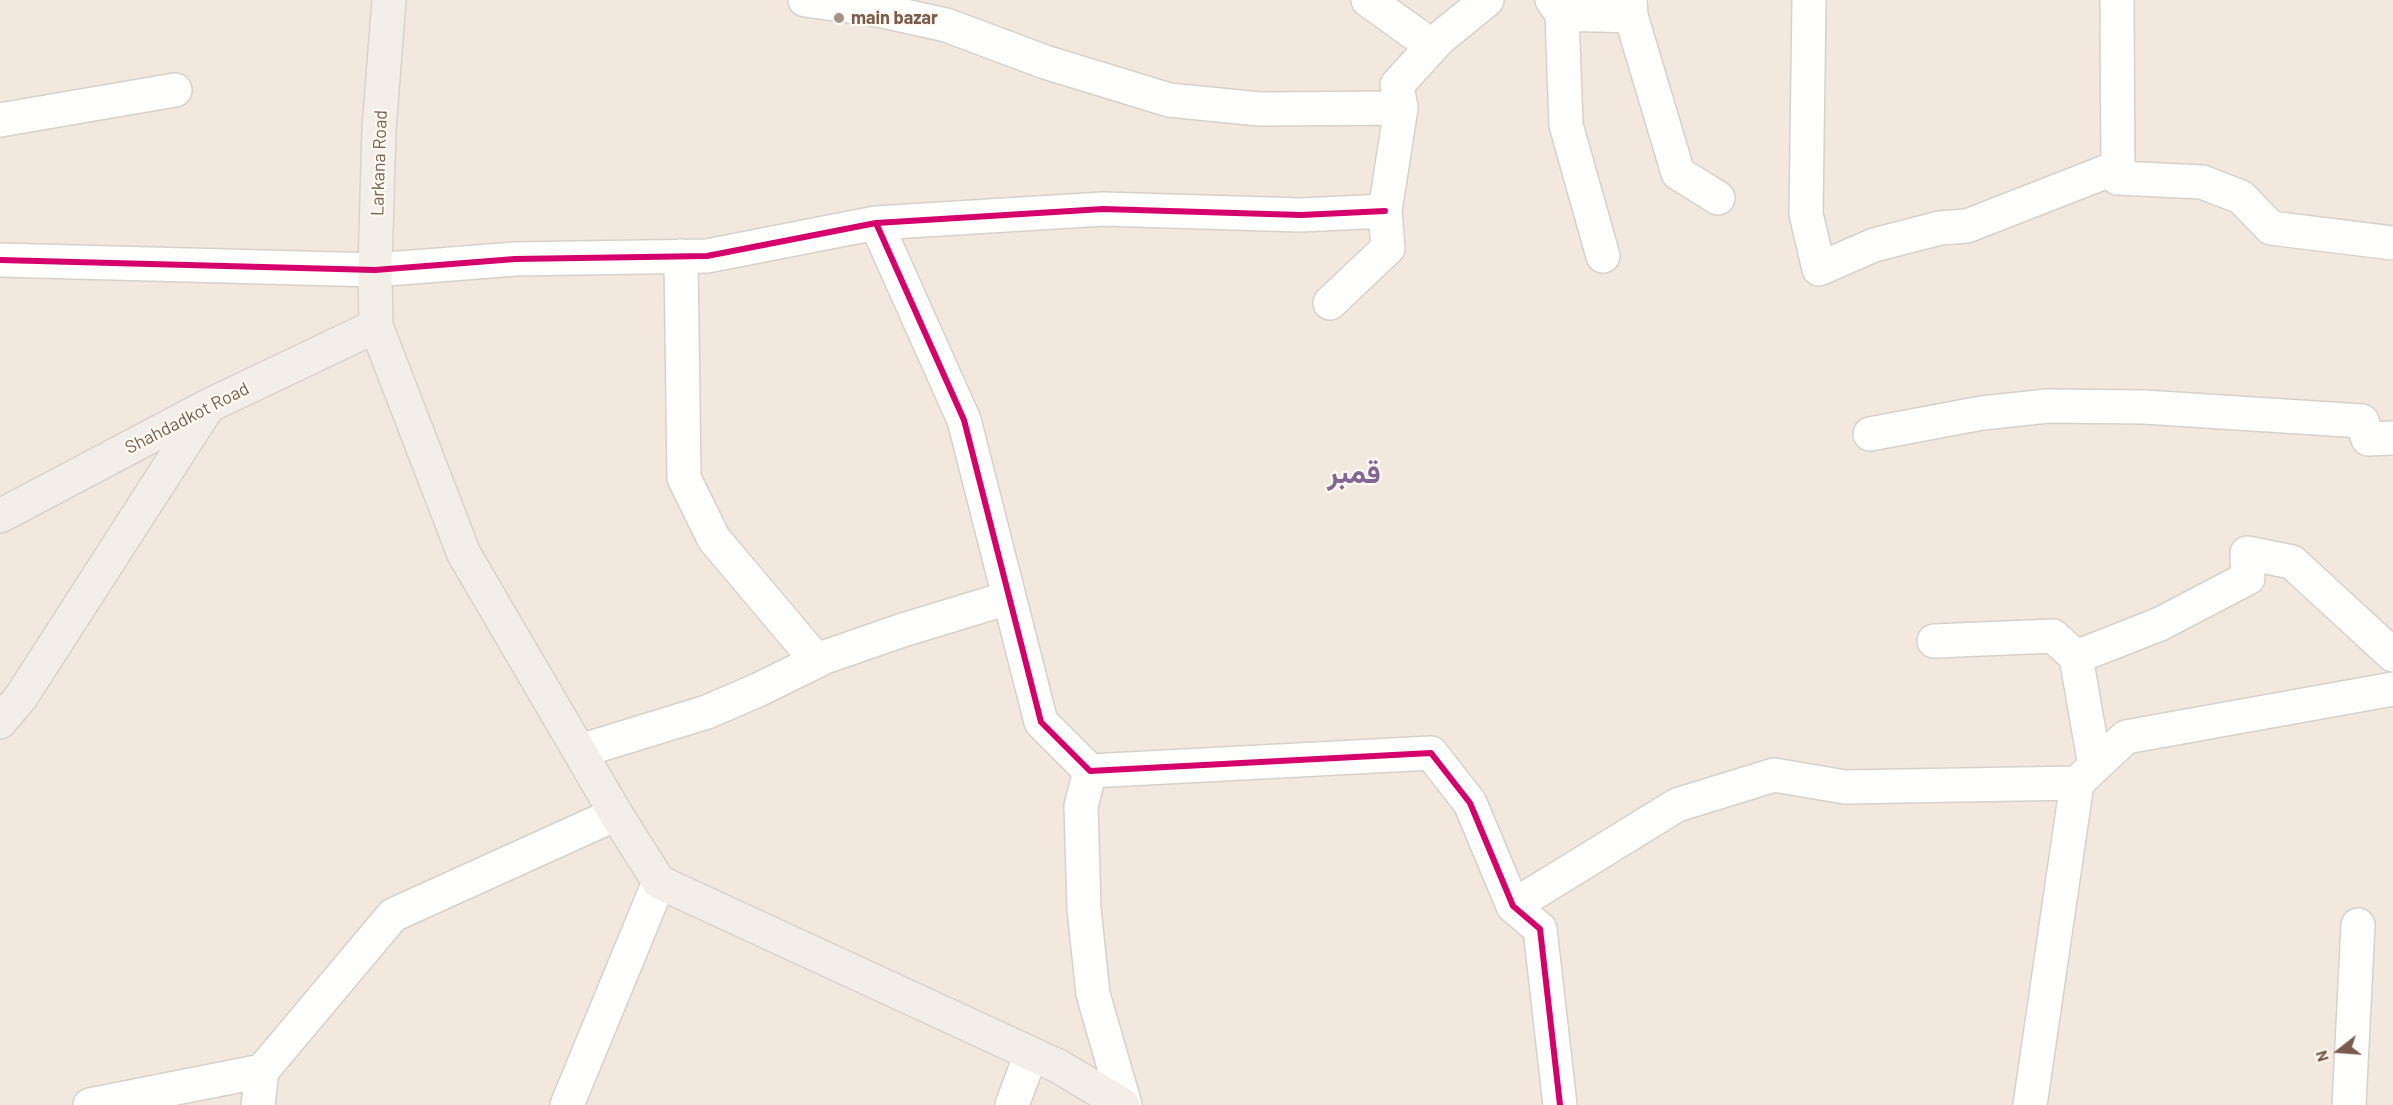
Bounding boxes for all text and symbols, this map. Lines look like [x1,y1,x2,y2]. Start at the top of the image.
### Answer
place label: main bazar [851,7,938,29]
marker: main bazar [832,11,846,25]
street label: Larkana Road [366,109,392,217]
street label: Shahdadkot Road [121,377,253,459]
district label: قمبر [1327,455,1381,491]
north arrow [2309,1021,2369,1081]
text: N [2311,1049,2332,1064]

